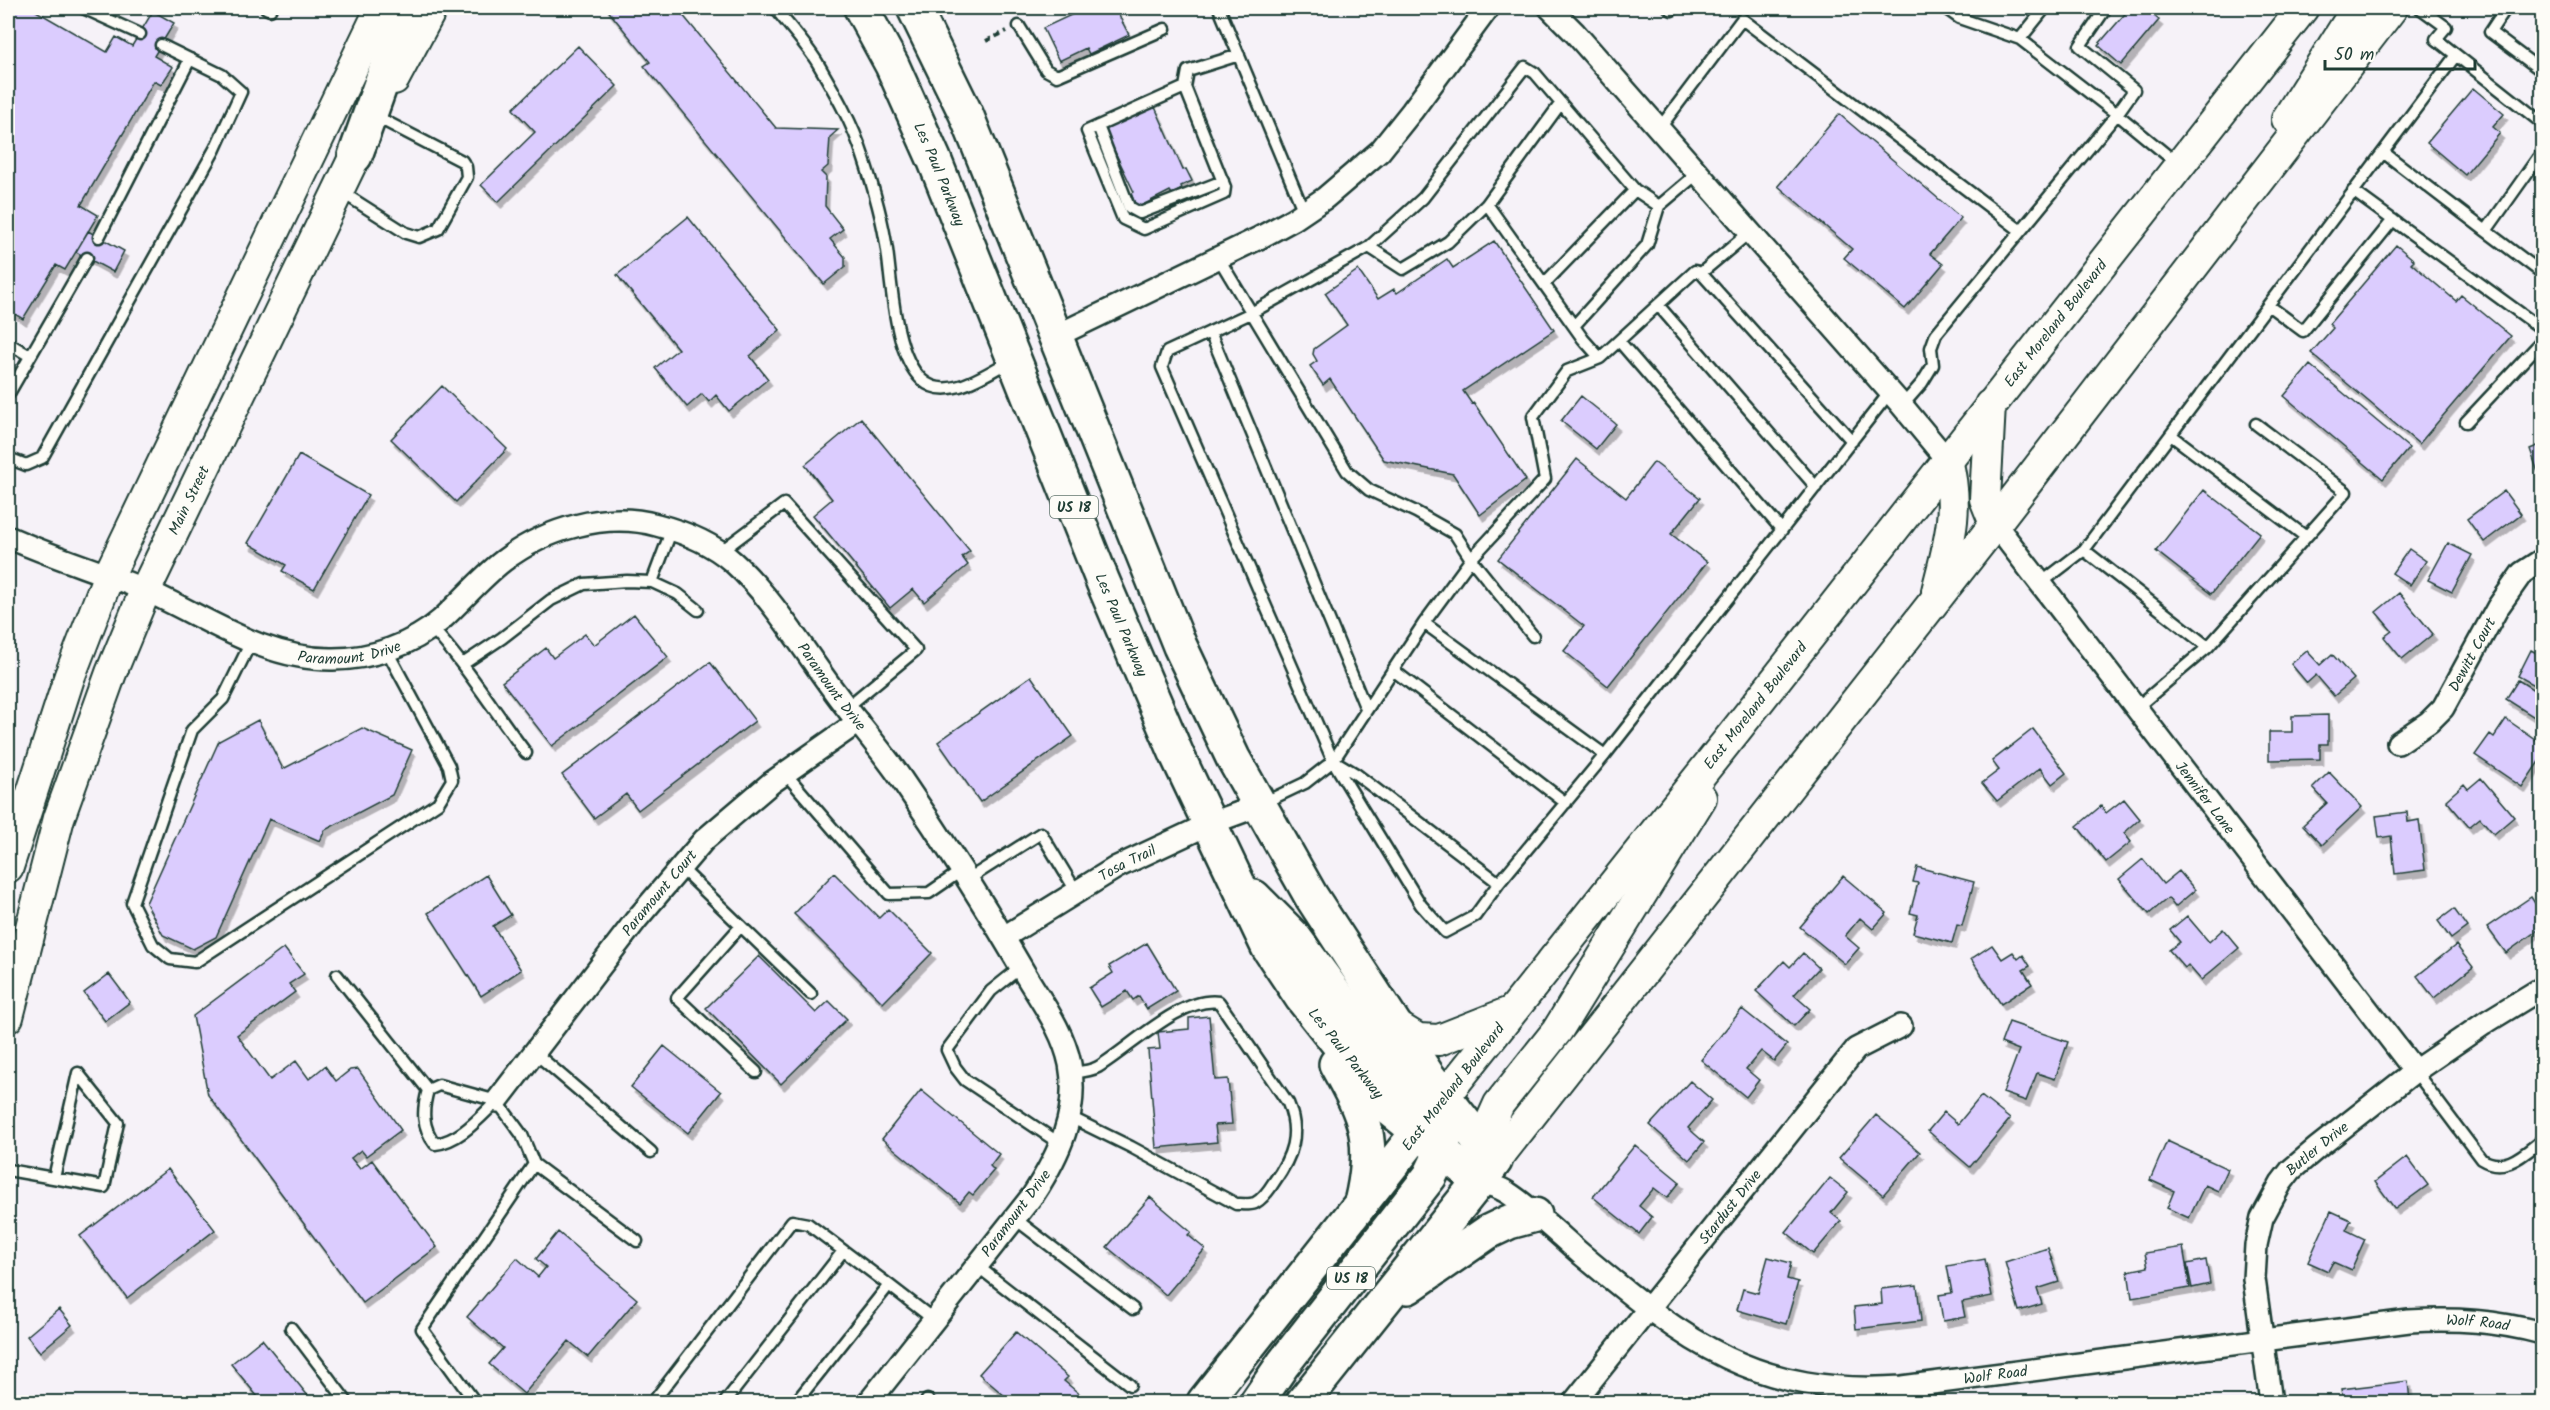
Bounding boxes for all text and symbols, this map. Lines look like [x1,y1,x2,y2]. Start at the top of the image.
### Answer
scale bar [2325,33,2475,71]
text: 50 m [2334,41,2374,70]
street label: Les Paul Parkway [906,119,971,231]
street label: East Moreland Boulevard [1998,255,2114,393]
street label: Main Street [163,462,217,539]
road number: US 18 [1050,496,1098,518]
street label: Les Paul Parkway [1088,570,1154,682]
street label: Dewitt Court [2443,613,2503,697]
street label: Paramount Drive [296,635,405,672]
street label: East Moreland Boulevard [1698,637,1814,775]
street label: Paramount Drive [790,638,872,737]
street label: Jennifer Lane [2168,757,2240,840]
street label: Tosa Trail [1094,839,1161,888]
street label: Paramount Court [617,845,704,942]
street label: Les Paul Parkway [1301,1003,1390,1106]
street label: East Moreland Boulevard [1396,1018,1512,1157]
street label: Butler Drive [2281,1116,2355,1182]
street label: Stardust Drive [1693,1164,1768,1250]
street label: Paramount Drive [976,1165,1058,1262]
road number: US 18 [1327,1267,1375,1289]
street label: Wolf Road [2446,1309,2512,1339]
street label: Wolf Road [1962,1360,2029,1392]

